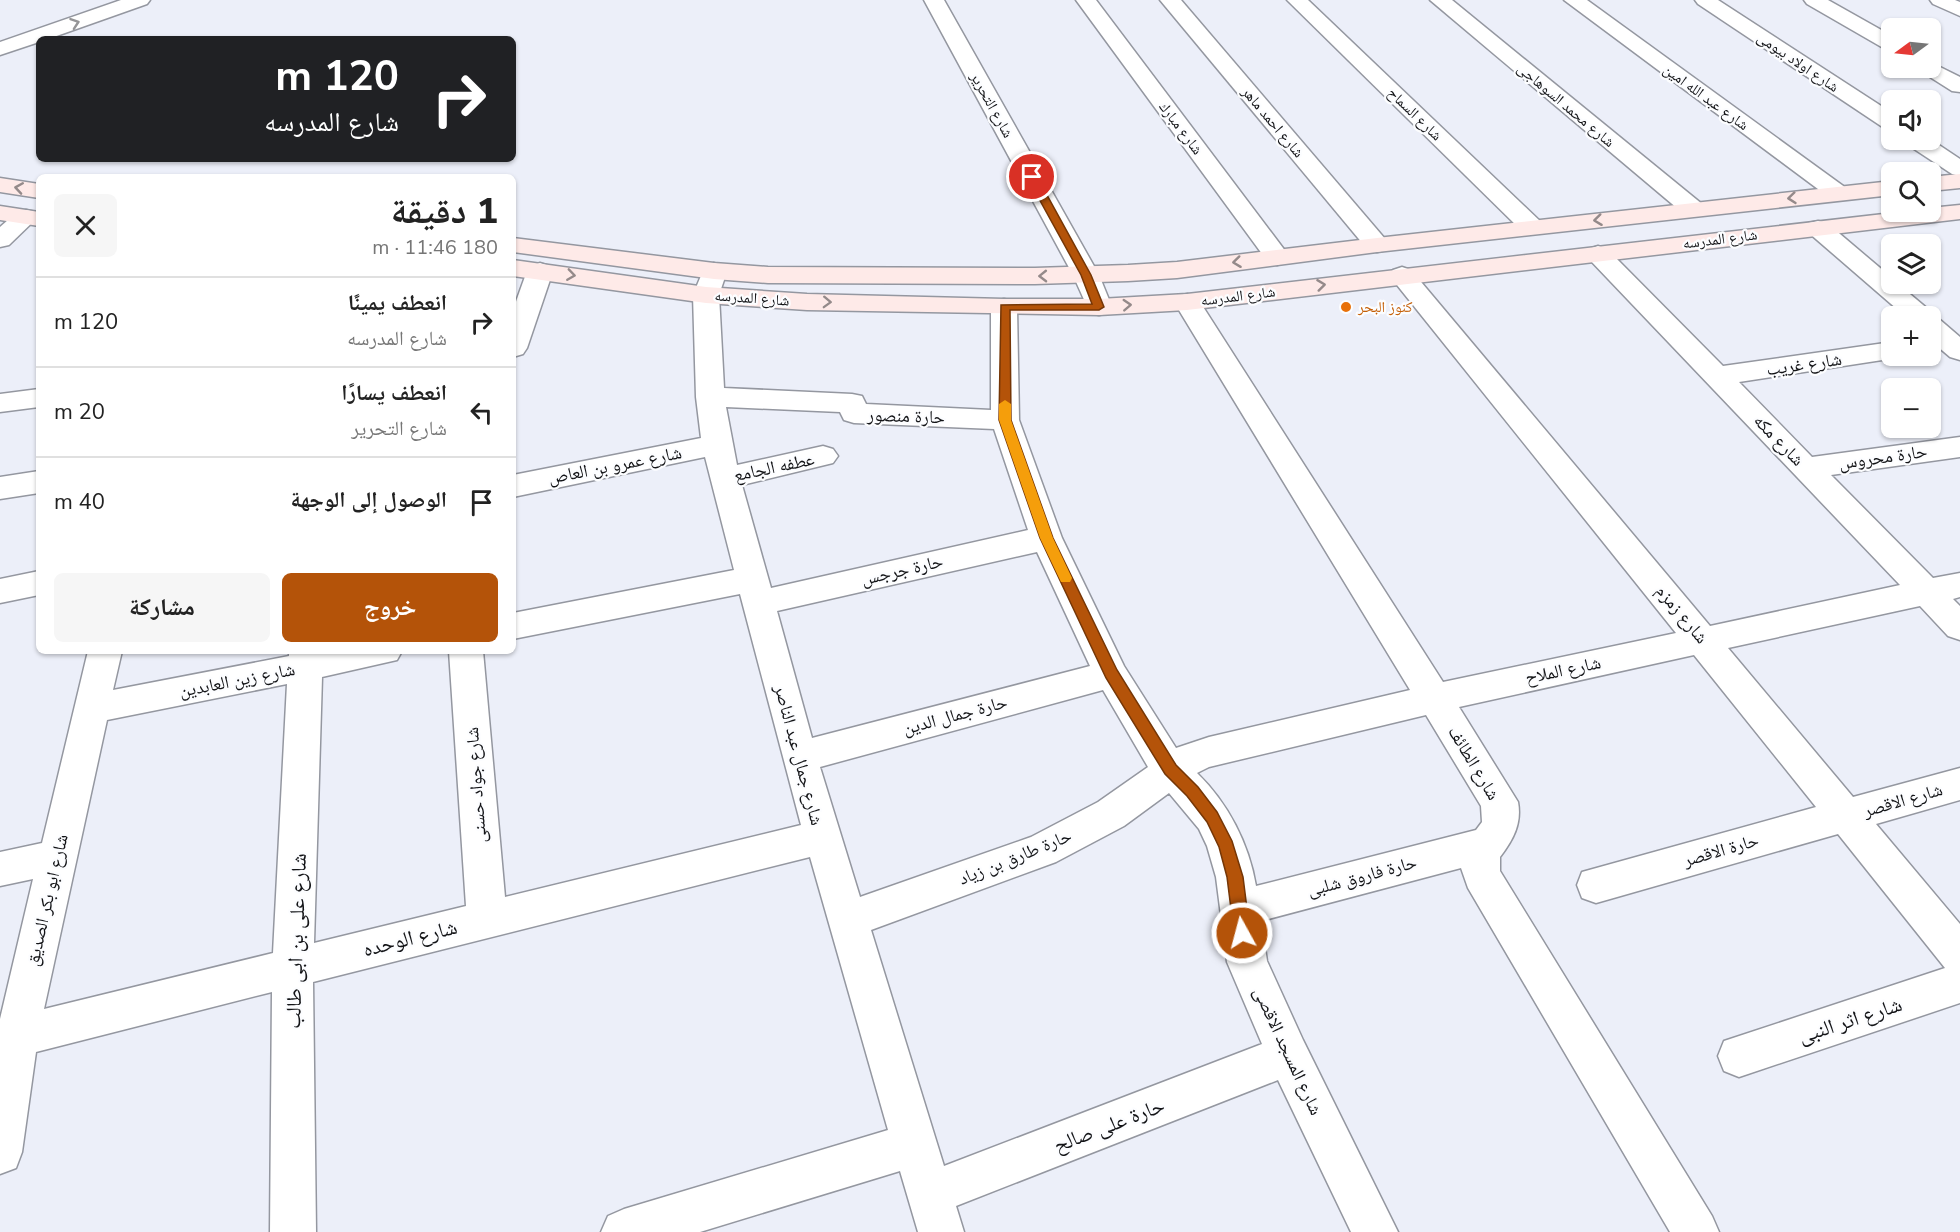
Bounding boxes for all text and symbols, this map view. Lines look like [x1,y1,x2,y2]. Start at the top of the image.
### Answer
one-way arrow [69,17,80,30]
north arrow [1881,18,1941,78]
map controls [1881,18,1941,438]
street label: شارع اولاد بيومى [1753,27,1843,97]
text: 120 m [275,48,399,105]
street label: شارع محمد السوهاجى [1513,58,1619,152]
street label: شارع عبد الله امين [1659,59,1753,135]
icon: right [420,60,498,138]
street label: شارع التحرير [965,68,1018,141]
street label: شارع احمد ماهر [1237,81,1309,162]
street label: شارع السماح [1383,83,1447,145]
button: sound [1881,90,1941,150]
street label: شارع مبارك [1154,97,1208,159]
text: شارع المدرسه [264,104,399,141]
pin [1006,151,1057,202]
icon: arrive [1015,160,1048,193]
button: search [1881,162,1941,222]
one-way arrow [15,183,24,195]
text: 1 دقيقة [391,187,498,236]
one-way arrow [1787,192,1796,204]
button: close [54,194,117,257]
one-way arrow [1593,213,1602,226]
street label: شارع المدرسه [1682,224,1758,253]
text: 180 m · 11:46 [372,234,498,261]
button: layers [1881,234,1941,294]
one-way arrow [1233,256,1242,268]
one-way arrow [566,269,576,281]
one-way arrow [1038,270,1047,282]
one-way arrow [1317,280,1326,292]
street label: شارع المدرسه [1200,281,1276,310]
street label: شارع المدرسه [714,285,790,311]
text: انعطف يمينًا [348,288,447,318]
one-way arrow [823,296,832,308]
place label: كنوز البحر [1357,297,1412,317]
one-way arrow [1123,299,1132,312]
marker: كنوز البحر [1339,300,1353,314]
icon: right [465,306,498,339]
button: + [1881,306,1941,366]
text: 120 m [54,307,118,337]
text: شارع المدرسه [347,325,447,352]
street label: شارع غريب [1765,347,1843,381]
text: انعطف يسارًا [341,378,447,408]
button: − [1881,378,1941,438]
icon: left [465,396,498,429]
text: 20 m [54,397,105,427]
street label: حارة منصور [866,403,945,429]
street label: شارع مكه [1748,409,1810,471]
text: شارع التحرير [351,415,447,442]
street label: حارة محروس [1837,439,1929,475]
street label: شارع عمرو بن العاص [546,440,684,490]
street label: عطفه الجامع [732,447,816,487]
text: الوصول إلى الوجهة [290,485,447,515]
icon: arrive [465,486,498,519]
text: 40 m [54,487,105,517]
street label: حارة جرجس [859,549,945,591]
button: مشاركة [54,573,270,642]
button: خروج [282,573,498,642]
street label: شارع زمزم [1650,579,1714,649]
street label: شارع الملاح [1523,650,1603,690]
street label: شارع زين العابدين [177,657,297,703]
street label: شارع جمال عبد الناصر [768,681,829,828]
street label: حارة جمال الدين [900,690,1010,740]
street label: شارع الطائف [1442,721,1506,805]
street label: شارع جواد حسنى [460,726,492,844]
street label: شارع الاقصر [1860,777,1945,823]
street label: حارة طارق بن زياد [955,823,1075,891]
street label: حارة الاقصر [1680,828,1761,872]
street label: شارع ابو بكر الصديق [20,832,74,968]
street label: حارة فاروق شلبى [1305,850,1419,902]
street label: شارع على بن ابى طالب [279,853,313,1029]
position arrow [1210,901,1274,965]
street label: شارع الوحده [360,913,460,963]
street label: شارع المسجد الاقصى [1248,983,1328,1119]
street label: شارع اثر النبى [1795,990,1905,1050]
street label: حارة على صالح [1050,1091,1168,1159]

